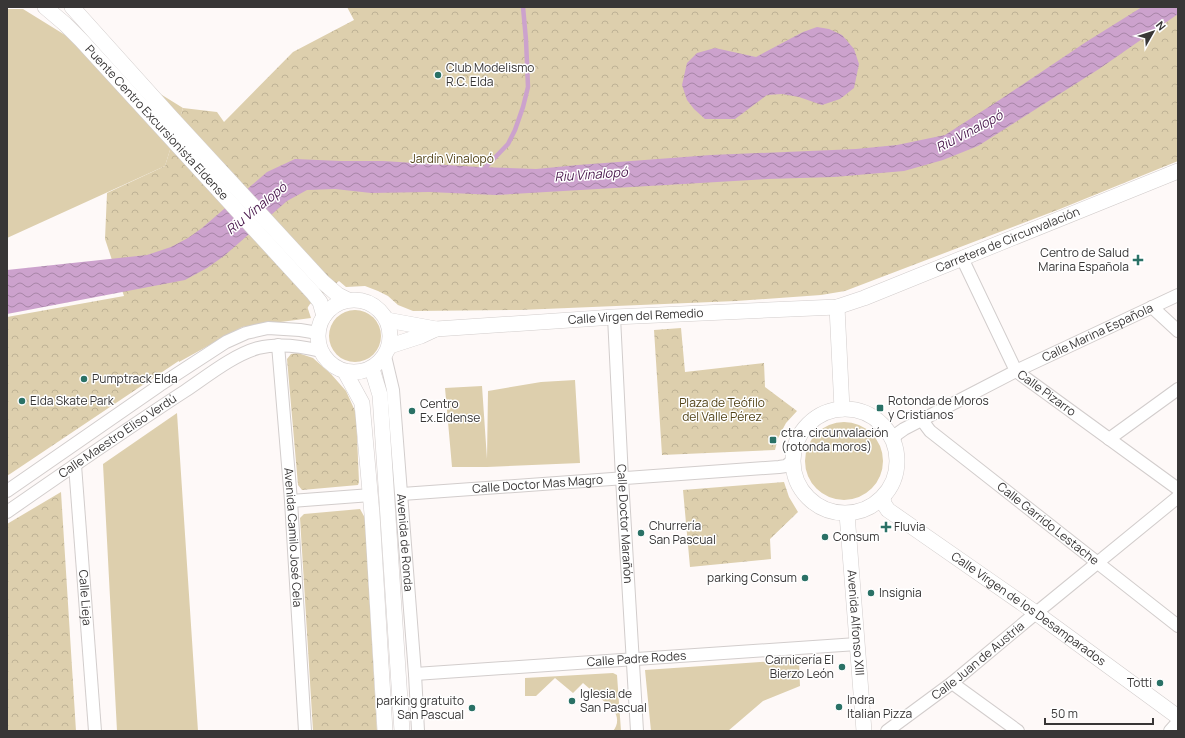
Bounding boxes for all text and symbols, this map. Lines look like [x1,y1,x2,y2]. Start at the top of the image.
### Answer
north arrow [1133,12,1173,52]
text: N [1153,18,1170,33]
street label: Puente Centro Excursionista Eldense [82,41,233,204]
place label: Club Modelismo R.C. Elda [446,59,534,90]
marker: Club Modelismo R.C. Elda [433,70,443,80]
water label: Riu Vinalopó [932,105,1007,156]
park label: Jardín Vinalopó [410,150,494,167]
water label: Riu Vinalopó [554,162,629,186]
water label: Riu Vinalopó [222,177,291,238]
street label: Carretera de Circunvalación [933,203,1082,276]
place label: Centro de Salud Marina Española [1038,244,1129,275]
marker: Centro de Salud Marina Española [1132,254,1144,266]
street label: Calle Marina Española [1039,299,1156,366]
street label: Calle Virgen del Remedio [567,304,704,328]
street label: Calle Pizarro [1014,366,1080,420]
place label: Pumptrack Elda [92,370,178,387]
marker: Pumptrack Elda [79,374,89,384]
street label: Calle Maestro Eliso Verdú [55,390,180,482]
place label: Elda Skate Park [30,392,115,409]
place label: Rotonda de Moros y Cristianos [888,392,989,423]
park label: Plaza de Teófilo del Valle Pérez [679,394,765,425]
place label: Centro Ex.Eldense [420,395,480,426]
marker: Elda Skate Park [17,396,27,406]
marker: Rotonda de Moros y Cristianos [875,403,885,413]
marker: Centro Ex.Eldense [407,406,417,416]
place label: ctra. circunvalación (rotonda moros) [781,424,888,455]
marker: ctra. circunvalación (rotonda moros) [768,435,778,445]
street label: Calle Doctor Marañón [613,464,637,584]
street label: Avenida Camilo José Cela [280,467,306,608]
street label: Calle Doctor Mas Magro [472,471,604,497]
street label: Calle Garrido Lestache [994,478,1103,569]
street label: Avenida de Ronda [393,493,418,592]
place label: Churrería San Pascual [649,517,716,548]
place label: Fluvia [894,518,926,535]
marker: Fluvia [881,522,891,532]
marker: Churrería San Pascual [636,528,646,538]
place label: Consum [833,528,879,545]
marker: Consum [820,532,830,542]
street label: Calle Virgen de los Desamparados [948,548,1109,669]
street label: Calle Lieja [75,569,96,626]
place label: parking Consum [707,569,797,586]
street label: Avenida Alfonso XIII [843,569,869,676]
marker: parking Consum [800,573,810,583]
place label: Insignia [879,584,922,601]
marker: Insignia [866,588,876,598]
street label: Calle Juan de Austria [928,617,1028,703]
street label: Calle Padre Rodes [586,647,687,670]
place label: Carnicería El Bierzo León [765,651,834,682]
marker: Carnicería El Bierzo León [837,662,847,672]
place label: Totti [1127,674,1152,691]
marker: Totti [1155,678,1165,688]
place label: Iglesia de San Pascual [580,685,647,716]
place label: Indra Italian Pizza [847,691,912,722]
place label: parking gratuito San Pascual [376,692,464,723]
marker: Iglesia de San Pascual [567,696,577,706]
scale bar [1045,700,1153,726]
marker: Indra Italian Pizza [834,702,844,712]
marker: parking gratuito San Pascual [467,703,477,713]
text: 50 m [1051,705,1078,722]

